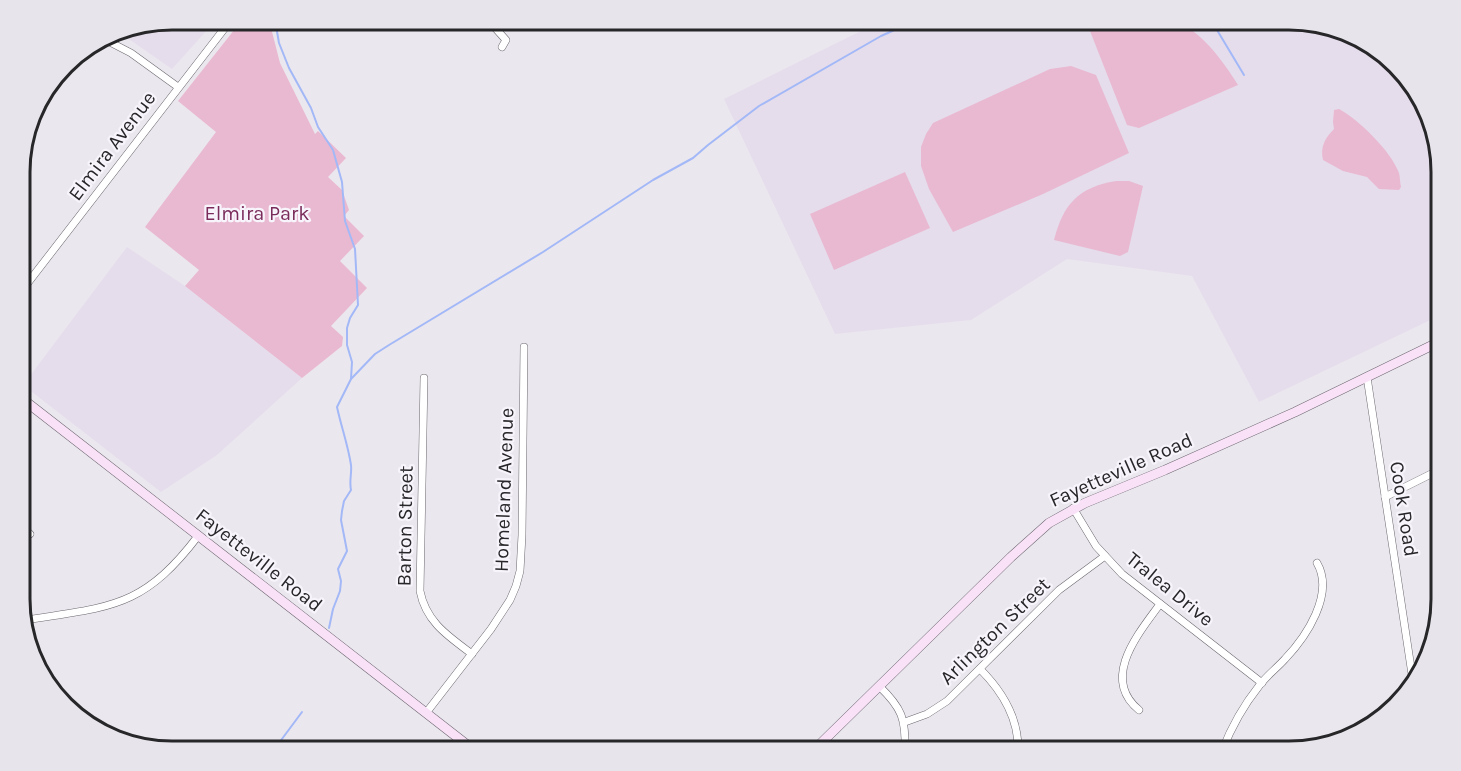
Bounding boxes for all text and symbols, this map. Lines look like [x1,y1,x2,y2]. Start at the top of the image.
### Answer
street label: Elmira Avenue [64,87,160,205]
park label: Elmira Park [204,202,310,225]
street label: Homeland Avenue [490,407,518,573]
street label: Fayetteville Road [1046,428,1196,512]
street label: Cook Road [1385,460,1423,558]
street label: Barton Street [392,465,418,587]
street label: Fayetteville Road [191,503,327,617]
street label: Tralea Drive [1122,547,1218,631]
street label: Arlington Street [935,572,1055,689]

